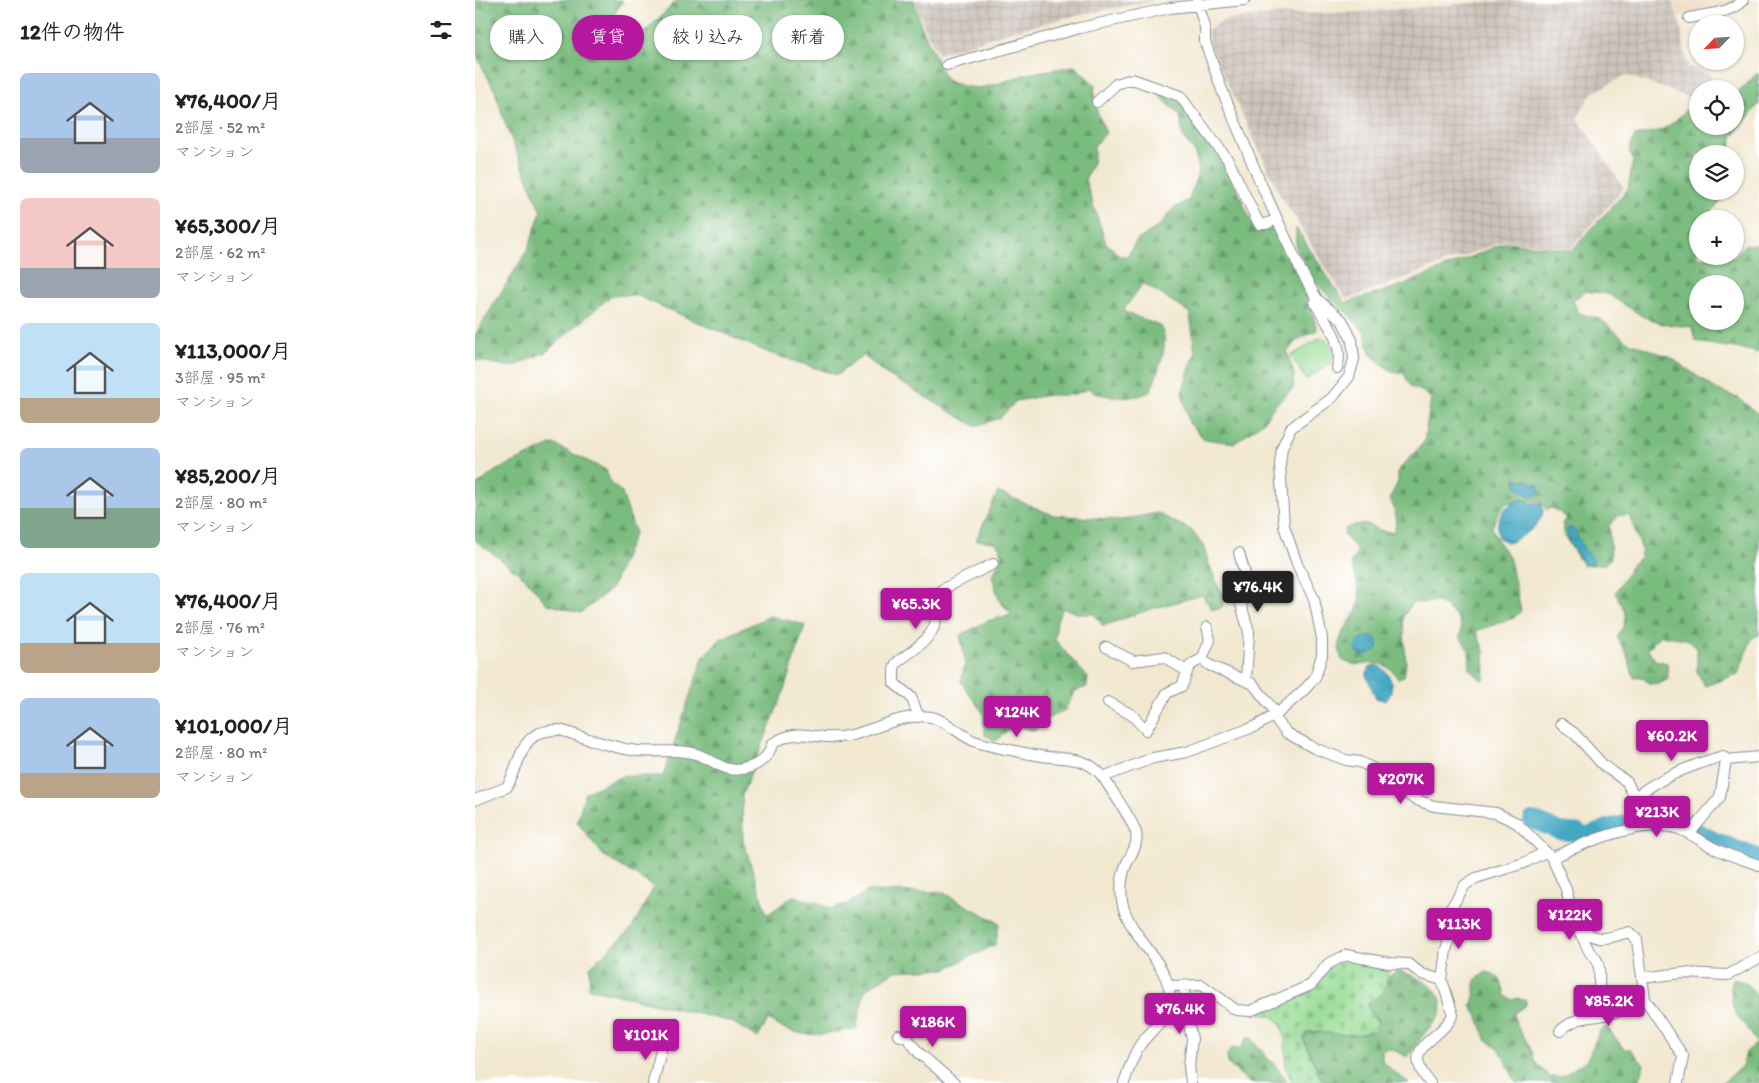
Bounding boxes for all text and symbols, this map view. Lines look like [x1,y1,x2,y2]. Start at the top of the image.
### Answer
chip: 購入 [490,15,562,60]
chip: 賃貸 [572,15,644,60]
chip: 絞り込み [654,15,762,60]
chip: 新着 [772,15,844,60]
north arrow [1689,15,1744,70]
map controls [1689,15,1744,330]
icon: filters [427,16,455,44]
text: 12件の物件 [20,19,125,44]
button: locate [1689,80,1744,135]
text: ¥76,400/月 [175,88,282,113]
icon: home [60,93,120,153]
text: 2部屋 · 52 m² [175,118,265,137]
text: マンション [175,142,254,161]
button: layers [1689,145,1744,200]
button: + [1689,210,1744,265]
text: ¥65,300/月 [175,213,281,238]
icon: home [60,218,120,278]
text: 2部屋 · 62 m² [175,243,265,262]
text: マンション [175,267,254,286]
button: − [1689,275,1744,330]
text: ¥113,000/月 [175,338,291,363]
icon: home [60,343,120,403]
text: 3部屋 · 95 m² [175,368,266,387]
text: マンション [175,392,254,411]
text: ¥85,200/月 [175,463,281,488]
icon: home [60,468,120,528]
text: 2部屋 · 80 m² [175,493,267,512]
text: マンション [175,517,254,536]
pin: ¥76.4K [1217,570,1299,613]
text: ¥76.4K [1233,577,1283,596]
text: ¥76,400/月 [175,588,282,613]
pin: ¥65.3K [875,588,957,630]
icon: home [60,593,120,653]
text: ¥65.3K [892,594,940,613]
text: 2部屋 · 76 m² [175,618,265,637]
text: マンション [175,642,254,661]
pin: ¥124K [982,696,1052,738]
text: ¥124K [995,702,1039,721]
text: ¥101,000/月 [175,713,293,738]
icon: home [60,718,120,778]
pin: ¥60.2K [1631,720,1713,762]
text: ¥60.2K [1647,726,1697,745]
text: 2部屋 · 80 m² [175,743,267,762]
pin: ¥207K [1366,762,1436,805]
text: マンション [175,767,254,786]
text: ¥207K [1378,769,1424,788]
pin: ¥213K [1622,796,1692,838]
text: ¥213K [1635,802,1679,821]
pin: ¥122K [1535,898,1605,941]
text: ¥122K [1548,905,1592,924]
pin: ¥113K [1424,908,1494,950]
text: ¥113K [1438,914,1480,933]
pin: ¥85.2K [1568,984,1650,1027]
text: ¥85.2K [1585,991,1633,1010]
pin: ¥76.4K [1139,992,1221,1035]
text: ¥76.4K [1155,999,1205,1018]
pin: ¥186K [898,1006,968,1048]
text: ¥186K [911,1012,955,1031]
pin: ¥101K [611,1018,681,1061]
text: ¥101K [624,1025,668,1044]

